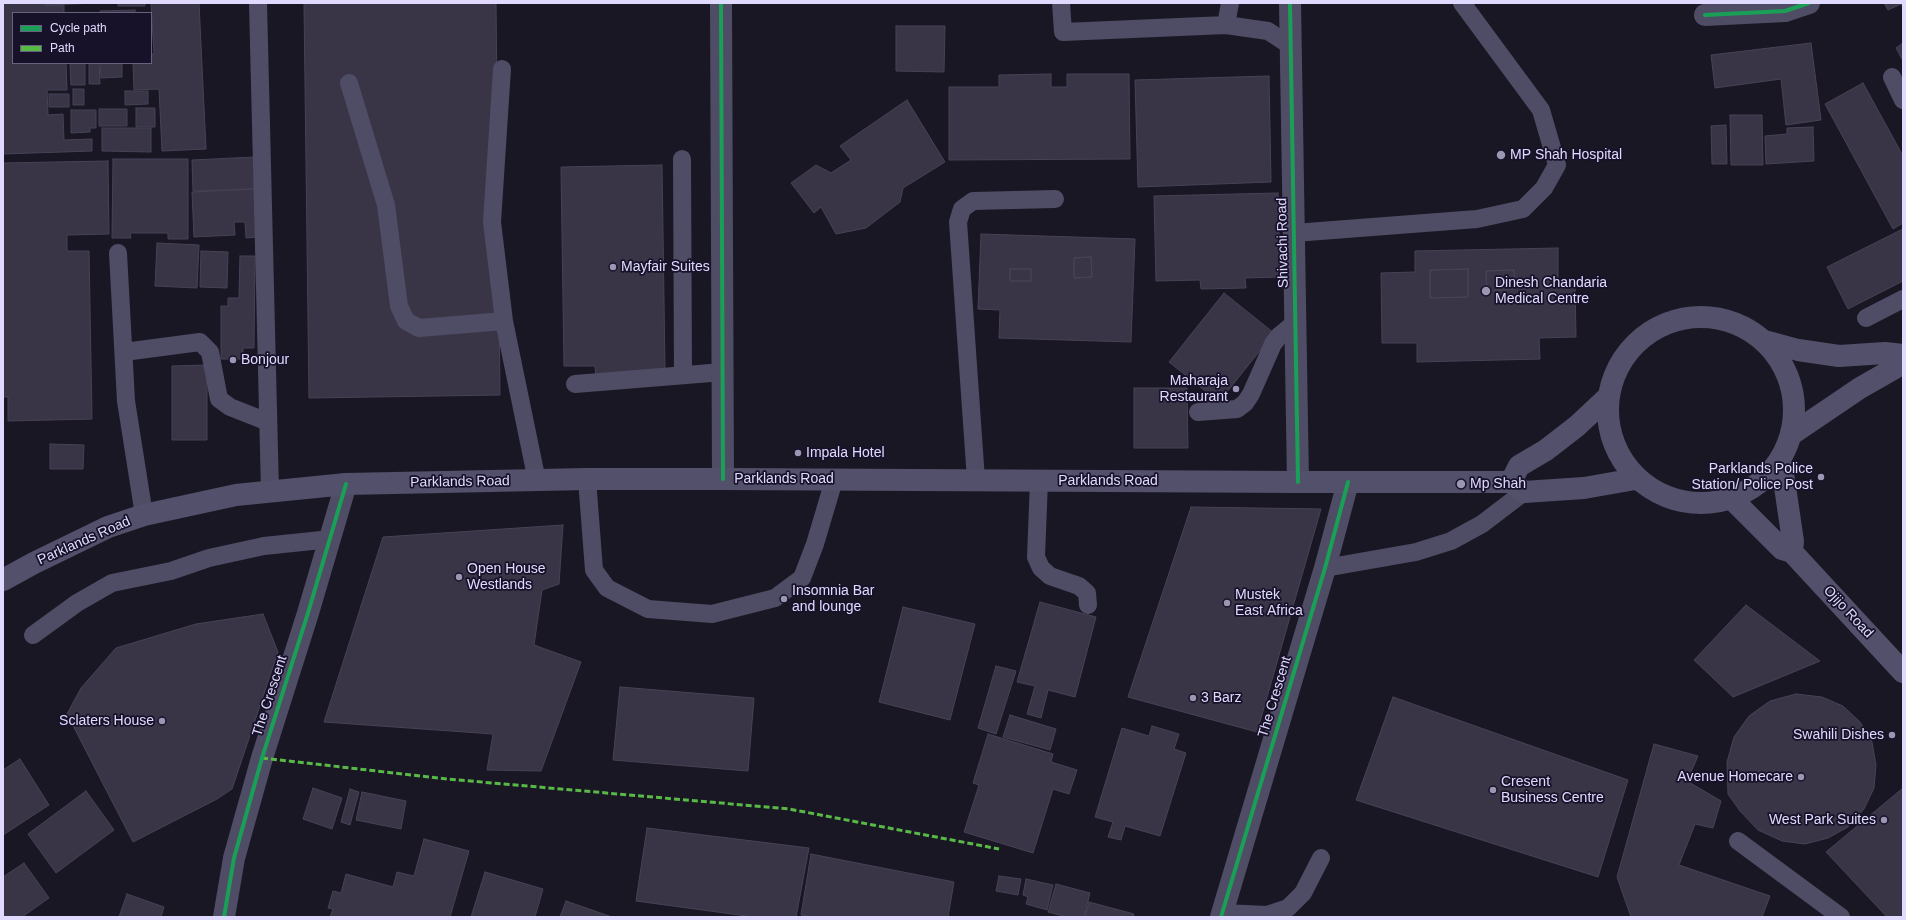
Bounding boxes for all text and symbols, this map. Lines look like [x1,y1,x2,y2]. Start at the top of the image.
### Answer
legend [12,12,152,64]
text: Cycle path [50,21,107,35]
text: Path [50,41,75,55]
place label: MP Shah Hospital [1510,147,1622,163]
marker: MP Shah Hospital [1495,149,1507,161]
street label: Shivachi Road [1274,198,1292,288]
place label: Mayfair Suites [621,259,710,275]
marker: Mayfair Suites [608,262,618,272]
place label: Dinesh Chandaria Medical Centre [1495,275,1607,308]
marker: Dinesh Chandaria Medical Centre [1480,285,1492,297]
place label: Bonjour [241,352,289,368]
marker: Bonjour [228,355,238,365]
place label: Maharaja Restaurant [1160,373,1228,406]
marker: Maharaja Restaurant [1231,384,1241,394]
place label: Impala Hotel [806,445,885,461]
marker: Impala Hotel [793,448,803,458]
place label: Parklands Police Station/ Police Post [1692,461,1813,494]
street label: Parklands Road [734,471,834,487]
marker: Parklands Police Station/ Police Post [1816,472,1826,482]
street label: Parklands Road [410,473,510,491]
street label: Parklands Road [1058,473,1158,489]
place label: Mp Shah [1470,476,1526,492]
marker: Mp Shah [1455,478,1467,490]
street label: Parklands Road [35,513,133,569]
place label: Open House Westlands [467,561,546,594]
marker: Open House Westlands [454,572,464,582]
street label: Ojijo Road [1820,582,1876,642]
place label: Insomnia Bar and lounge [792,583,874,616]
place label: Mustek East Africa [1235,587,1303,620]
marker: Insomnia Bar and lounge [779,594,789,604]
marker: Mustek East Africa [1222,598,1232,608]
street label: The Crescent [249,653,291,739]
street label: The Crescent [1255,654,1295,740]
place label: 3 Barz [1201,690,1241,706]
marker: 3 Barz [1188,693,1198,703]
place label: Sclaters House [59,713,154,729]
marker: Sclaters House [157,716,167,726]
place label: Swahili Dishes [1793,727,1884,743]
marker: Swahili Dishes [1887,730,1897,740]
place label: Avenue Homecare [1677,769,1793,785]
marker: Avenue Homecare [1796,772,1806,782]
place label: Cresent Business Centre [1501,774,1604,806]
marker: Cresent Business Centre [1488,785,1498,795]
place label: West Park Suites [1769,812,1876,828]
marker: West Park Suites [1879,815,1889,825]

